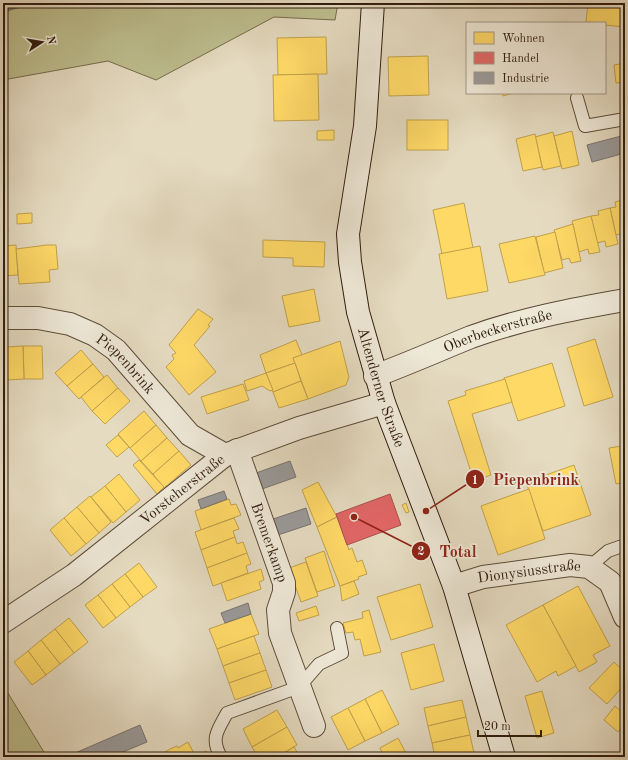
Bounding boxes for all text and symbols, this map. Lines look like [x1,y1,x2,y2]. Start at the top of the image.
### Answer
north arrow [22,22,62,62]
legend [466,22,606,94]
text: Wohnen [502,33,545,45]
text: N [44,35,57,46]
text: Handel [502,53,539,65]
text: Industrie [502,73,549,85]
street label: Oberbeckerstraße [442,308,554,356]
street label: Altenderner Straße [354,326,406,450]
street label: Piepenbrink [92,332,157,398]
street label: Vorsteherstraße [138,452,228,529]
callout: Piepenbrink [465,465,587,493]
text: Piepenbrink [493,473,579,489]
text: 1 [472,475,478,487]
street label: Bremerkamp [247,501,289,585]
callout: Total [411,537,484,565]
text: Total [439,545,477,561]
text: 2 [418,546,425,558]
street label: Dionysiusstraße [477,559,582,587]
scale bar [478,712,541,738]
text: 20 m [484,721,511,733]

